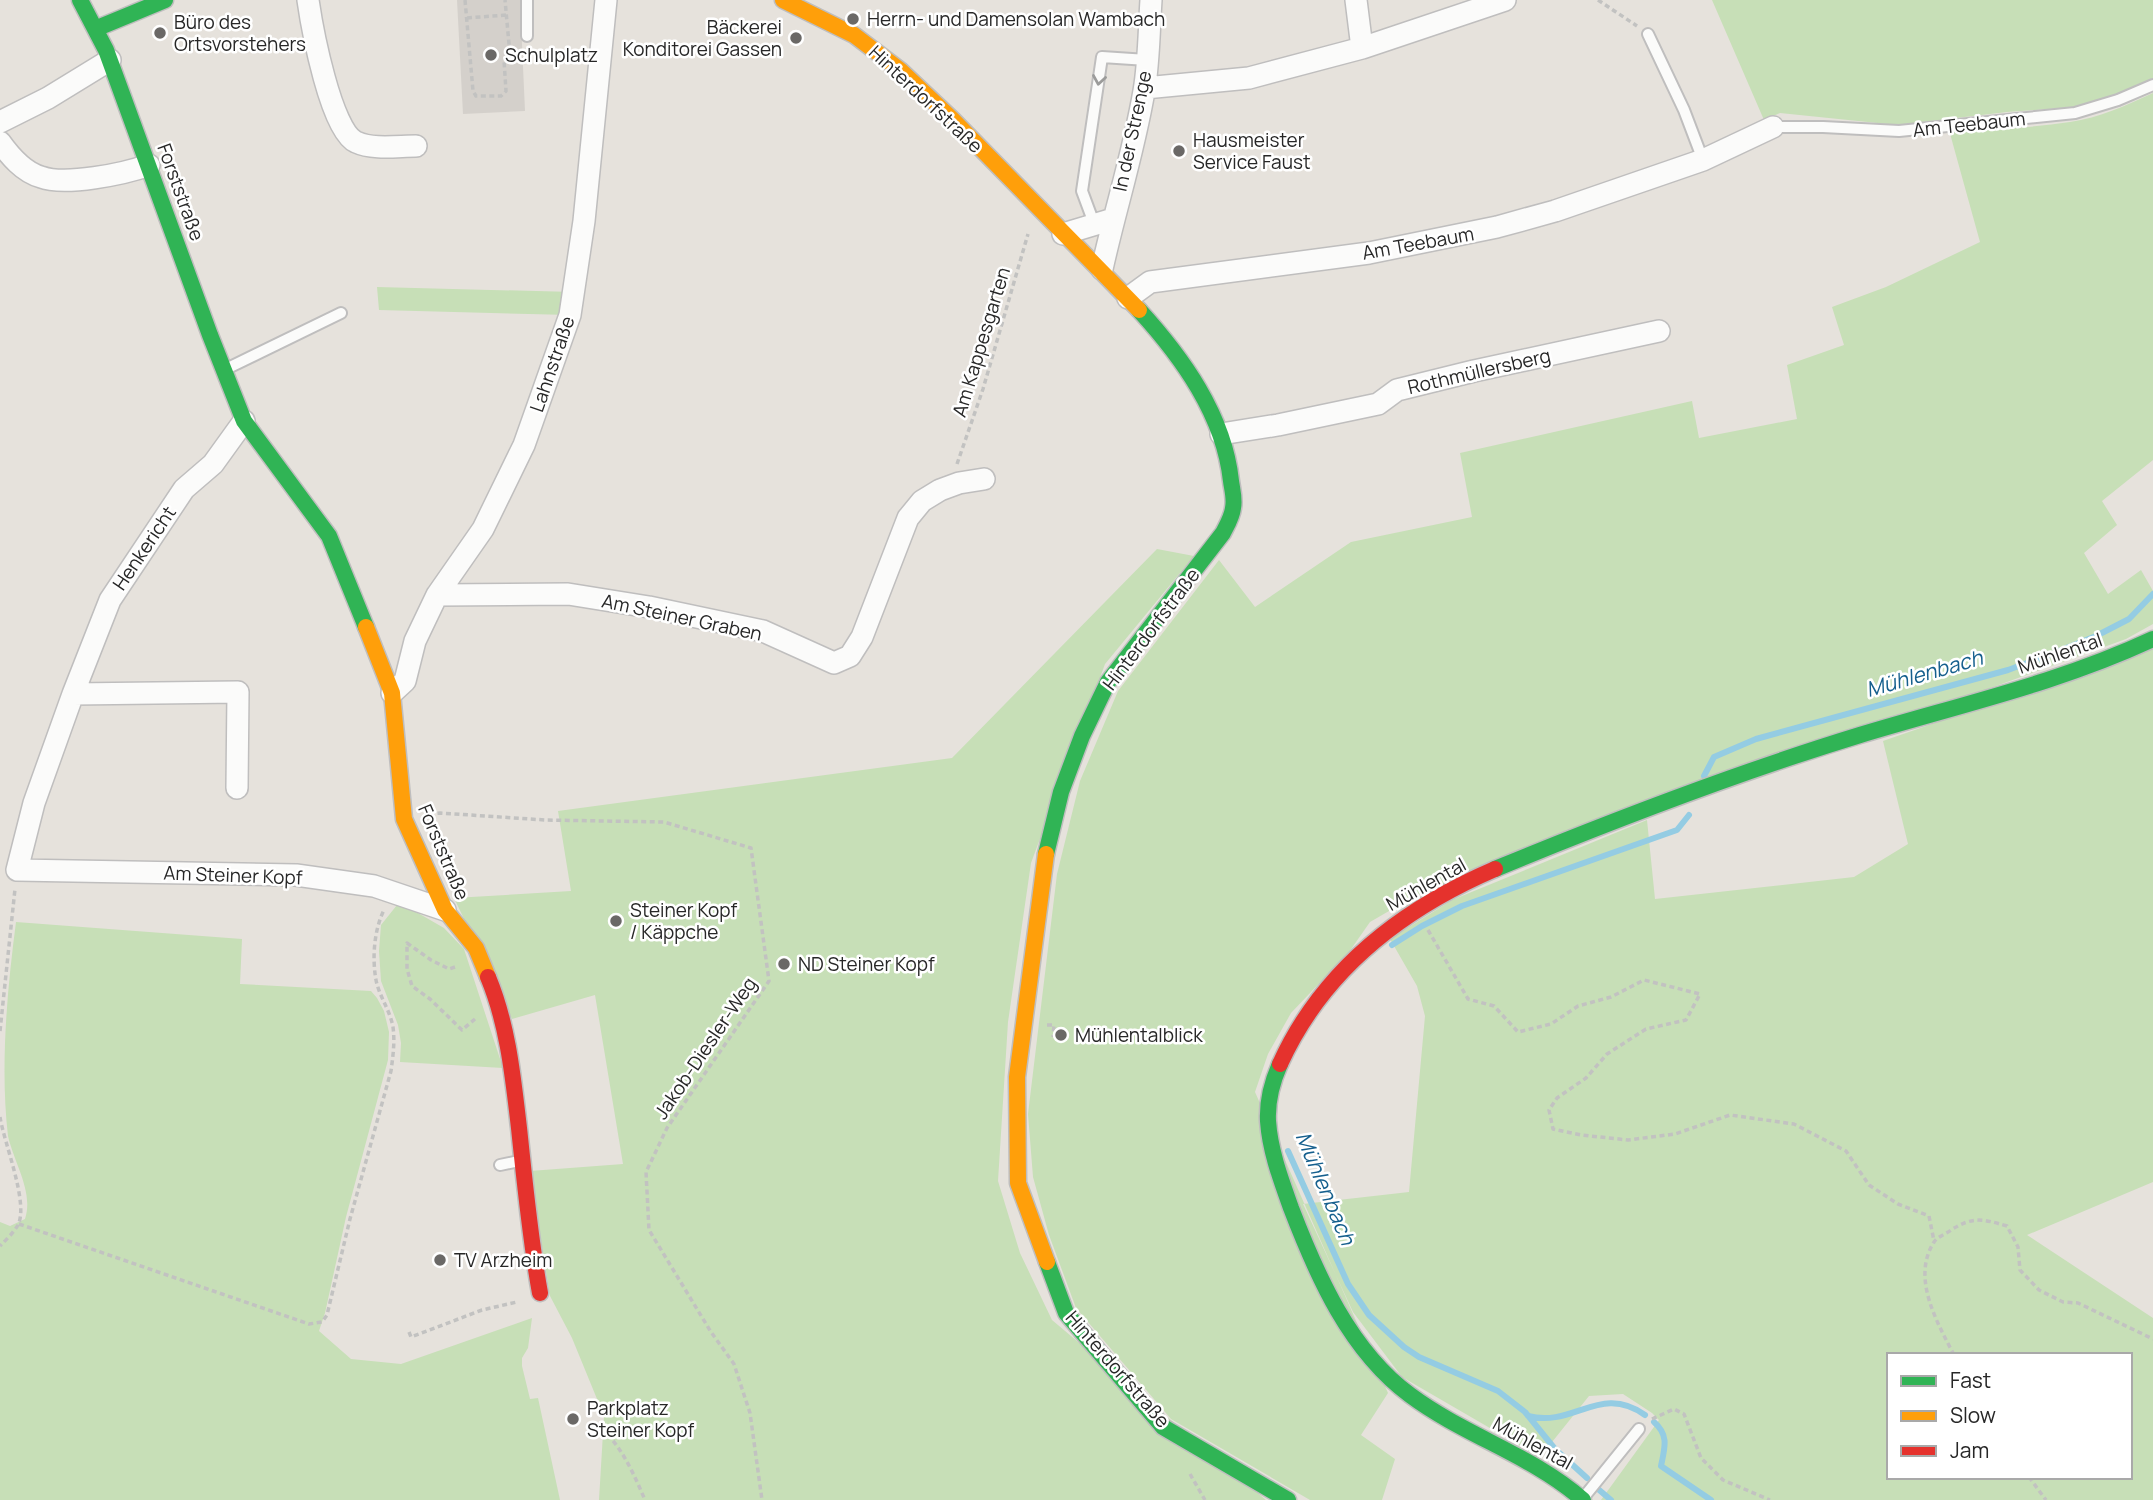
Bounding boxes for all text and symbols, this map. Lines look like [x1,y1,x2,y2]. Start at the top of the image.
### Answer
place label: Herrn- und Damensolan Wambach [867,6,1165,32]
place label: Büro des Ortsvorstehers [174,9,306,57]
marker: Herrn- und Damensolan Wambach [845,11,861,27]
place label: Bäckerei Konditorei Gassen [623,14,782,62]
marker: Büro des Ortsvorstehers [152,25,168,41]
marker: Bäckerei Konditorei Gassen [788,30,804,46]
street label: Hinterdorfstraße [863,39,989,159]
place label: Schulplatz [505,42,598,68]
marker: Schulplatz [483,47,499,63]
street label: In der Strenge [1106,68,1158,194]
one-way arrow [1092,74,1107,86]
street label: Am Teebaum [1911,105,2027,143]
place label: Hausmeister Service Faust [1193,127,1311,175]
street label: Forststraße [151,140,211,244]
marker: Hausmeister Service Faust [1171,143,1187,159]
street label: Am Teebaum [1360,220,1476,266]
street label: Am Kappesgarten [946,264,1016,420]
street label: Lahnstraße [523,313,581,415]
street label: Rothmüllersberg [1405,342,1553,400]
street label: Henkericht [106,501,182,595]
street label: Hinterdorfstraße [1096,563,1206,695]
street label: Am Steiner Graben [599,587,765,647]
street label: Mühlental [2014,626,2106,680]
water label: Mühlenbach [1862,643,1987,703]
street label: Forststraße [412,800,476,904]
street label: Mühlental [1381,851,1471,917]
street label: Am Steiner Kopf [163,860,303,890]
place label: Steiner Kopf / Käppche [630,897,737,945]
marker: Steiner Kopf / Käppche [608,913,624,929]
place label: ND Steiner Kopf [798,951,935,977]
marker: ND Steiner Kopf [776,956,792,972]
street label: Jakob-Diesler-Weg [648,972,762,1124]
place label: Mühlentalblick [1075,1022,1203,1048]
marker: Mühlentalblick [1053,1027,1069,1043]
water label: Mühlenbach [1290,1127,1363,1250]
place label: TV Arzheim [454,1247,553,1273]
marker: TV Arzheim [432,1252,448,1268]
street label: Hinterdorfstraße [1060,1305,1176,1433]
legend [1887,1353,2132,1479]
text: Fast [1950,1366,1991,1394]
place label: Parkplatz Steiner Kopf [587,1395,694,1443]
text: Slow [1950,1401,1996,1429]
street label: Mühlental [1488,1410,1578,1476]
marker: Parkplatz Steiner Kopf [565,1411,581,1427]
text: Jam [1950,1436,1989,1464]

